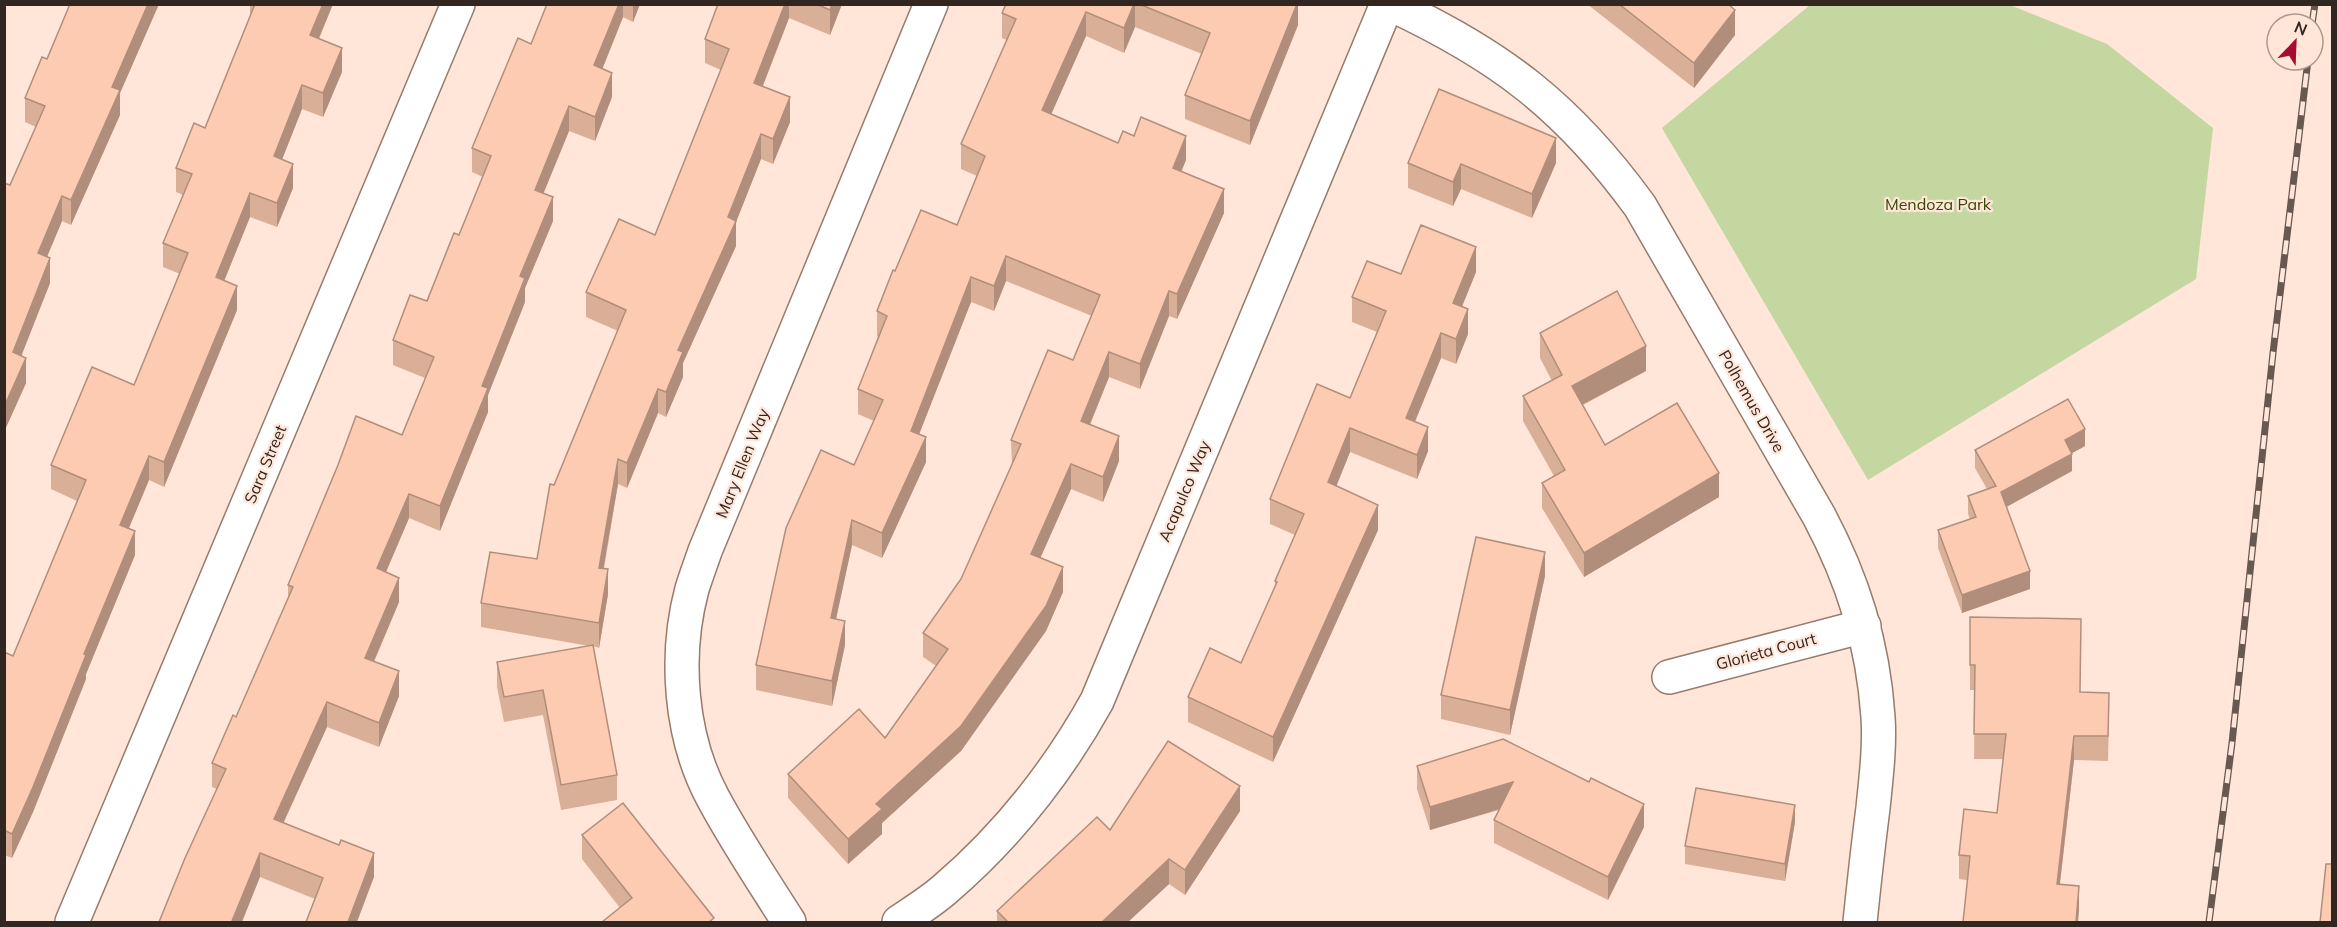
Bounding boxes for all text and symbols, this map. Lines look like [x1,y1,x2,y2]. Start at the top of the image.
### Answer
north arrow [2265,12,2325,72]
text: N [2291,17,2310,40]
park label: Mendoza Park [1885,194,1992,214]
street label: Polhemus Drive [1715,346,1789,456]
street label: Mary Ellen Way [711,405,773,521]
street label: Sara Street [240,421,291,506]
street label: Acapulco Way [1154,437,1214,544]
street label: Glorieta Court [1714,628,1819,674]

